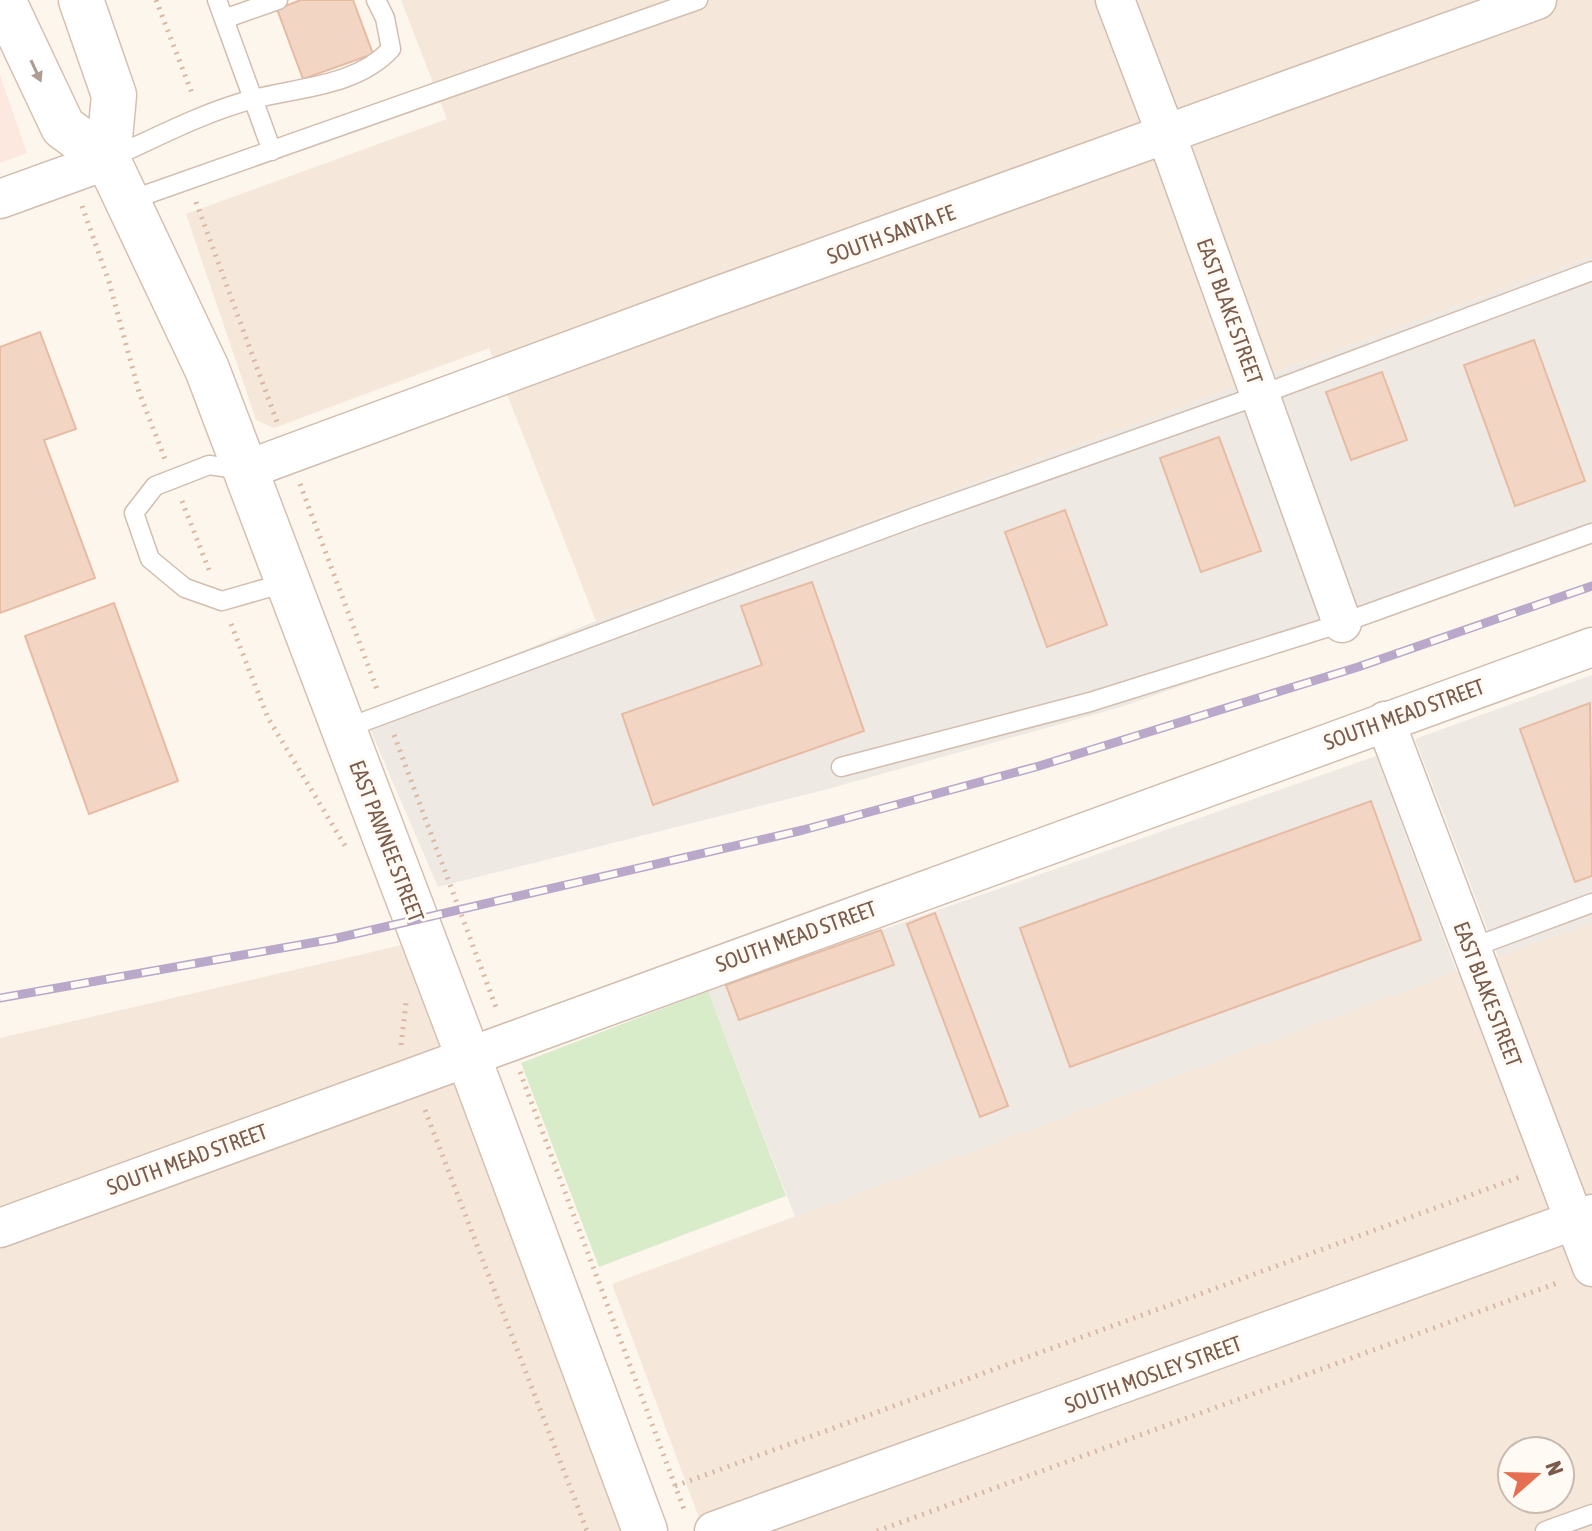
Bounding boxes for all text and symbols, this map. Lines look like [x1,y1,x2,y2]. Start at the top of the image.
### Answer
one-way arrow [29,59,43,82]
street label: SOUTH SANTA FE [823,199,959,269]
street label: EAST BLAKE STREET [1192,235,1269,388]
street label: SOUTH MEAD STREET [1320,673,1488,755]
street label: EAST PAWNEE STREET [344,756,430,926]
street label: SOUTH MEAD STREET [712,895,880,977]
street label: EAST BLAKE STREET [1448,918,1528,1071]
street label: SOUTH MEAD STREET [103,1118,271,1200]
street label: SOUTH MOSLEY STREET [1061,1330,1245,1418]
north arrow [1496,1435,1576,1515]
text: N [1540,1458,1569,1479]

